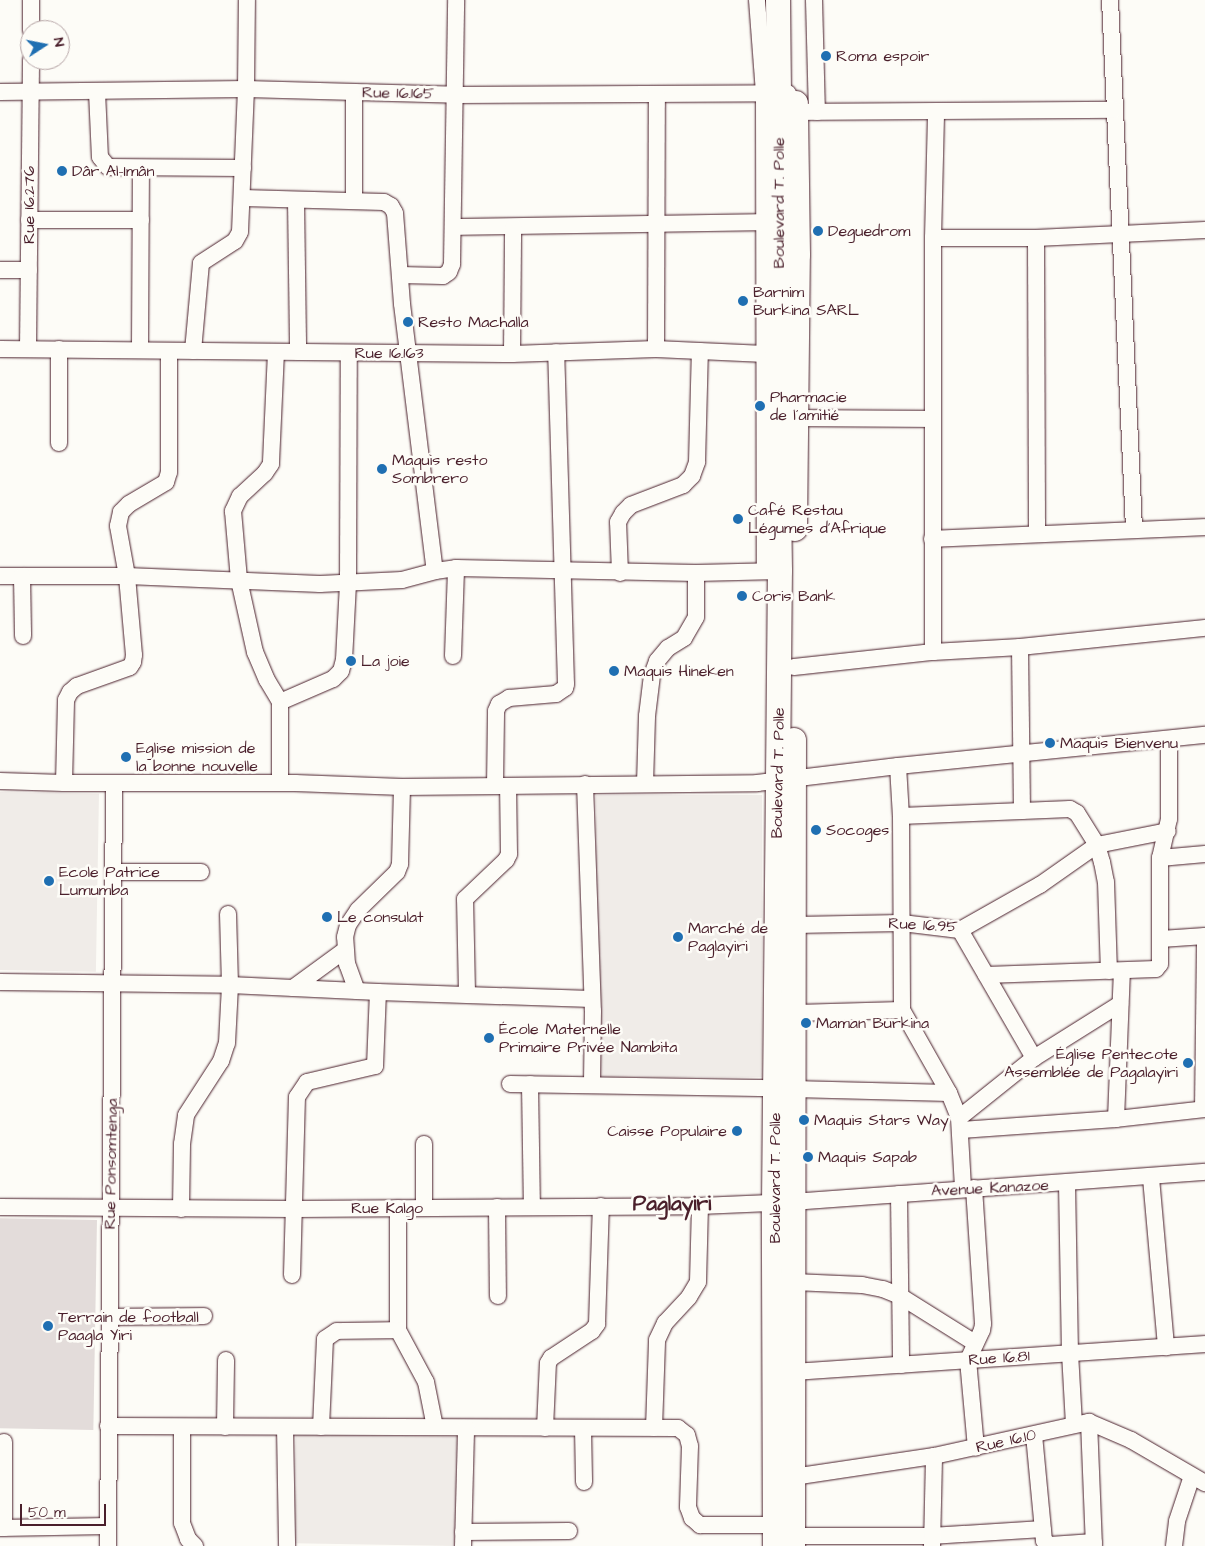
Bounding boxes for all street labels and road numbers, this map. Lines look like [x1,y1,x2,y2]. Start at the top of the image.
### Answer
street label: Rue 16.165 [362,83,434,103]
street label: Boulevard T. Polle [769,137,789,269]
street label: Rue 16.276 [19,166,39,244]
street label: Rue 16.163 [354,343,424,363]
street label: Boulevard T. Polle [767,707,789,839]
street label: Rue 16.95 [888,914,958,936]
street label: Rue Ponsomtenga [100,1098,122,1230]
street label: Boulevard T. Polle [765,1112,785,1244]
street label: Avenue Kanazoe [931,1175,1049,1201]
street label: Rue Kalgo [351,1198,423,1218]
street label: Rue 16.81 [968,1346,1030,1370]
street label: Rue 16.10 [974,1425,1038,1457]

